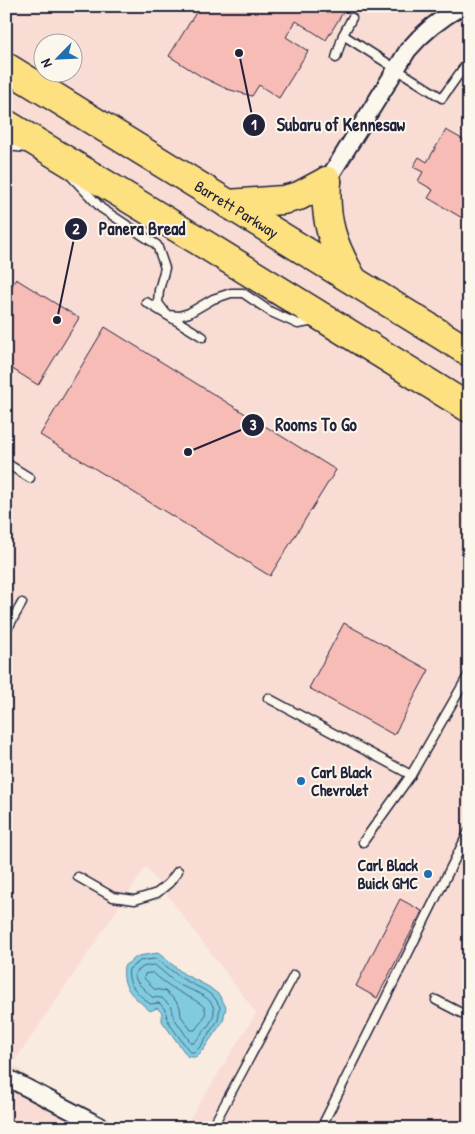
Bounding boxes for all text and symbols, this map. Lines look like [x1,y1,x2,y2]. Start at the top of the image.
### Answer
north arrow [32,32,82,82]
text: N [35,56,56,71]
callout: Subaru of Kennesaw [242,108,415,141]
text: Subaru of Kennesaw [277,112,406,137]
text: 1 [251,114,257,135]
street label: Barrett Parkway [191,175,283,243]
callout: Panera Bread [63,212,195,245]
text: Panera Bread [99,216,185,241]
text: 2 [72,218,80,239]
callout: Rooms To Go [240,408,367,441]
text: Rooms To Go [275,412,358,437]
text: 3 [250,414,257,435]
place label: Carl Black Chevrolet [311,761,372,801]
marker: Carl Black Chevrolet [295,775,307,787]
place label: Carl Black Buick GMC [357,854,418,894]
marker: Carl Black Buick GMC [422,868,434,880]

